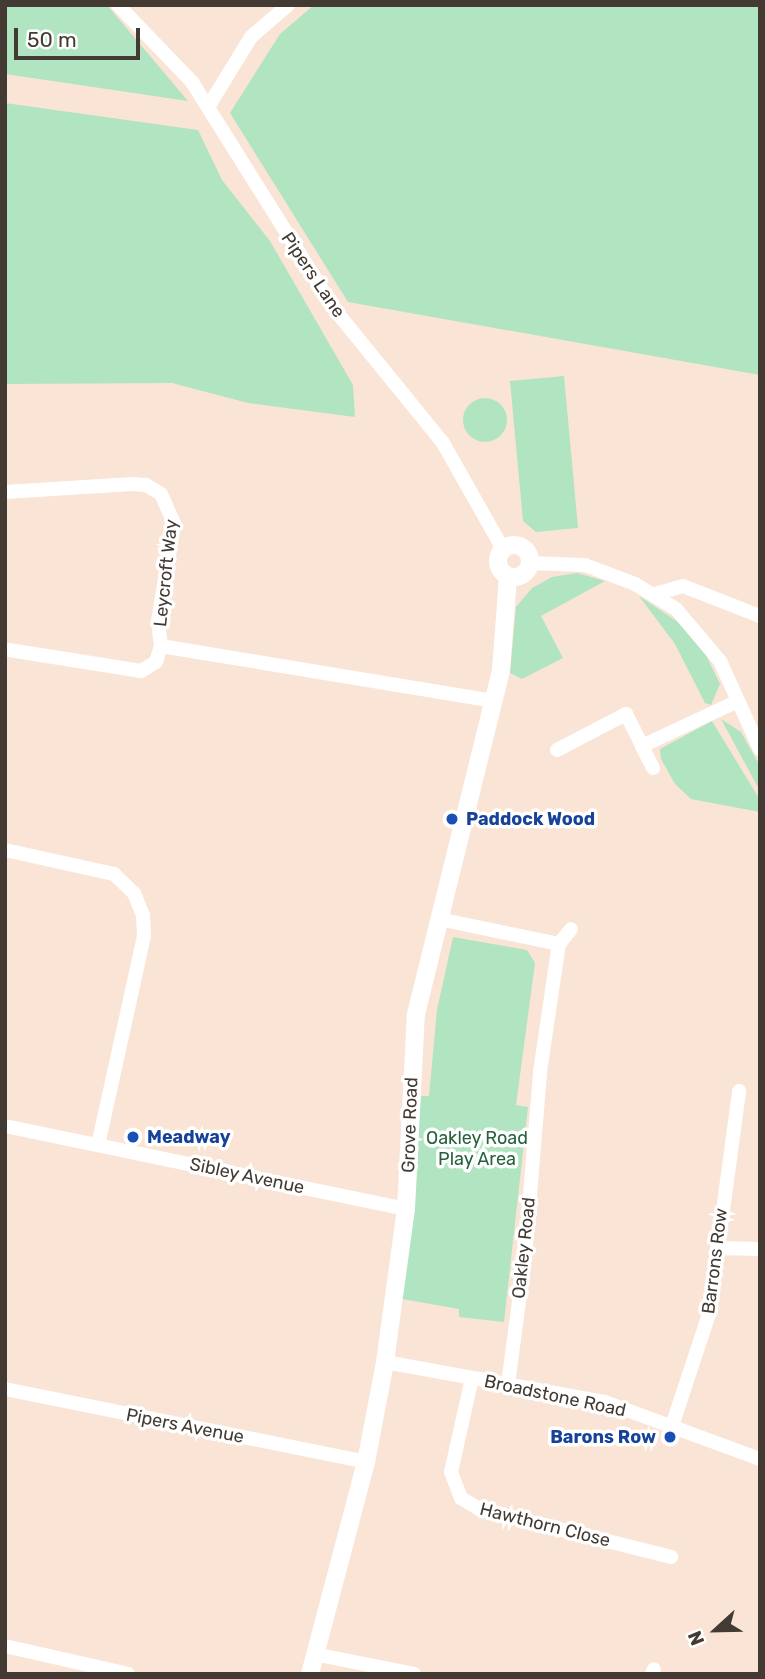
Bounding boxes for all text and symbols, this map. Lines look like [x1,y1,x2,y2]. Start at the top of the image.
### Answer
scale bar [18,14,144,58]
text: 50 m [27,27,77,52]
street label: Pipers Lane [277,228,349,322]
street label: Leycroft Way [150,518,182,628]
place label: Paddock Wood [466,808,595,830]
marker: Paddock Wood [444,811,460,827]
street label: Grove Road [398,1077,422,1173]
place label: Meadway [147,1126,230,1148]
park label: Oakley Road Play Area [426,1128,528,1170]
marker: Meadway [125,1129,141,1145]
street label: Sibley Avenue [187,1153,307,1199]
street label: Oakley Road [508,1196,540,1300]
street label: Barrons Row [698,1207,732,1315]
street label: Broadstone Road [482,1370,628,1422]
street label: Pipers Avenue [124,1404,246,1448]
place label: Barons Row [550,1426,656,1448]
marker: Barons Row [662,1429,678,1445]
street label: Hawthorn Close [478,1498,612,1552]
north arrow [681,1595,751,1665]
text: N [683,1627,709,1649]

